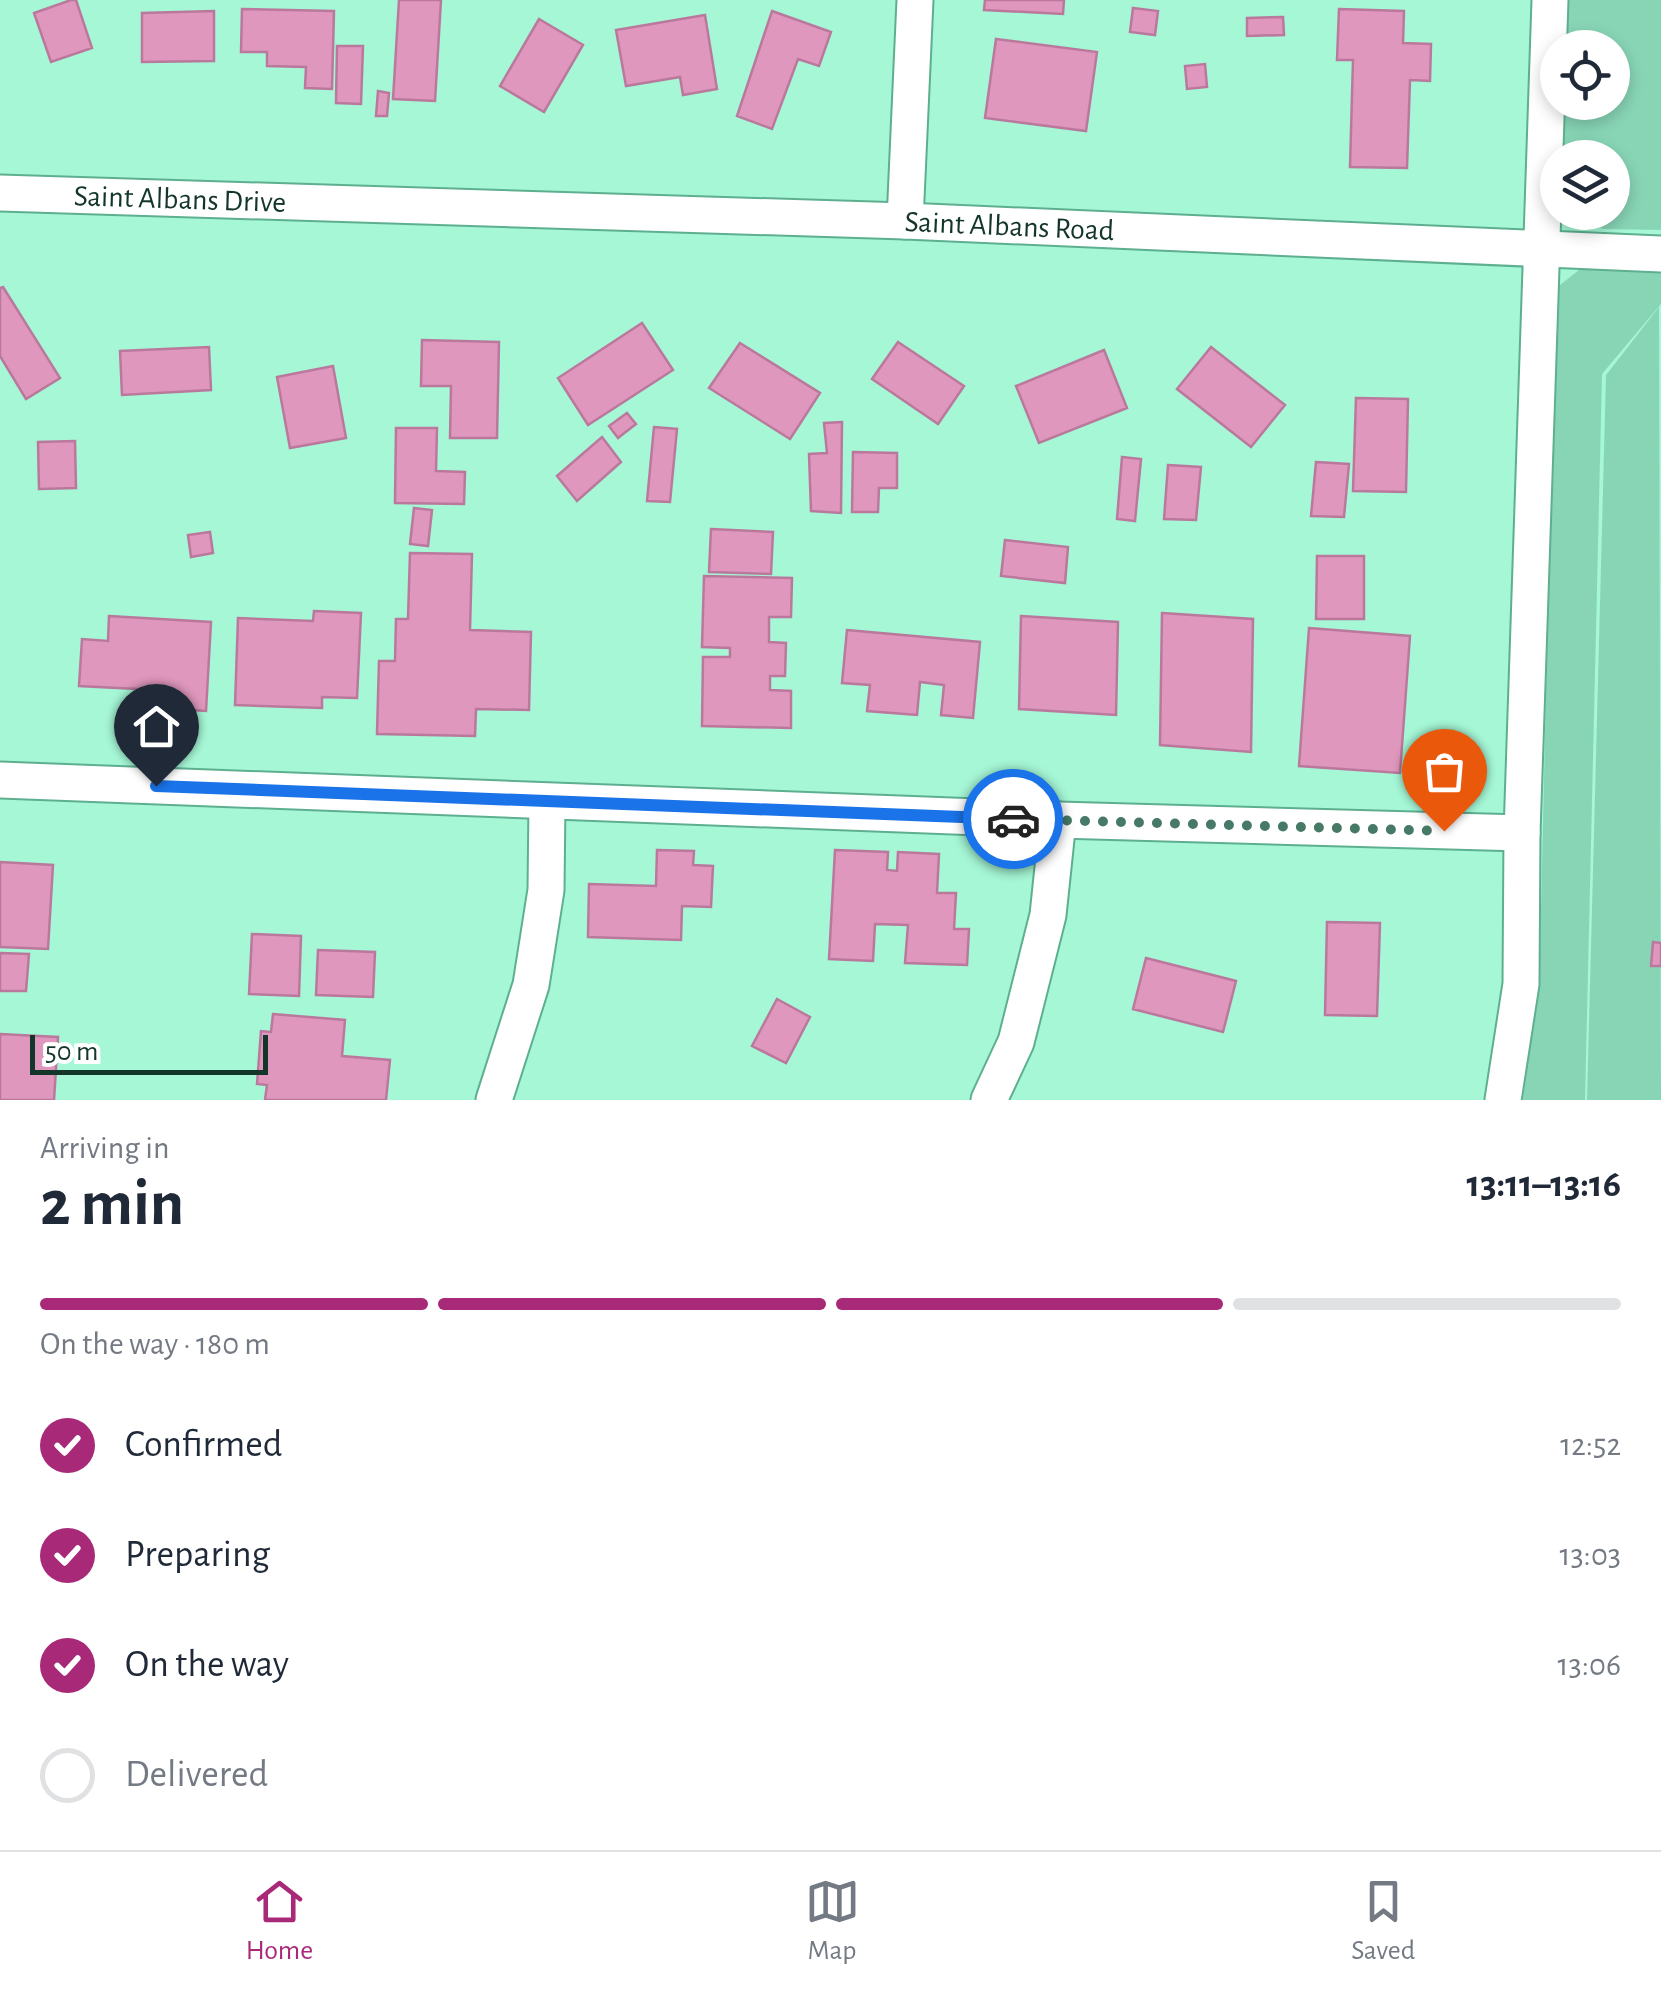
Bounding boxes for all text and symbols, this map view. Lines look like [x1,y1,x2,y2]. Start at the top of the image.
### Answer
map controls [1540,30,1630,230]
button: locate [1540,30,1630,120]
button: layers [1540,140,1630,230]
street label: Saint Albans Drive [73,181,287,218]
street label: Saint Albans Road [904,207,1115,246]
pin [114,684,199,787]
icon: home [129,699,184,754]
pin [1402,729,1487,832]
icon: bag [1417,744,1472,799]
courier [963,769,1063,869]
icon: car [986,792,1041,847]
scale bar [30,1030,268,1074]
text: 50 m [45,1038,99,1066]
text: Arriving in [40,1132,169,1164]
text: 13:11–13:16 [1467,1166,1621,1204]
text: 2 min [40,1172,184,1237]
text: On the way · 180 m [40,1328,270,1360]
icon: check [40,1418,95,1473]
text: Confirmed [125,1426,282,1464]
text: 12:52 [1560,1429,1621,1461]
icon: check [40,1528,95,1583]
text: Preparing [125,1536,270,1574]
text: 13:03 [1559,1539,1621,1571]
icon: check [40,1638,95,1693]
text: On the way [125,1646,289,1684]
text: 13:06 [1558,1649,1621,1681]
text: Delivered [125,1756,268,1794]
tab: Home [246,1874,313,1968]
tab: Map [805,1874,860,1968]
tab: Saved [1351,1874,1415,1968]

